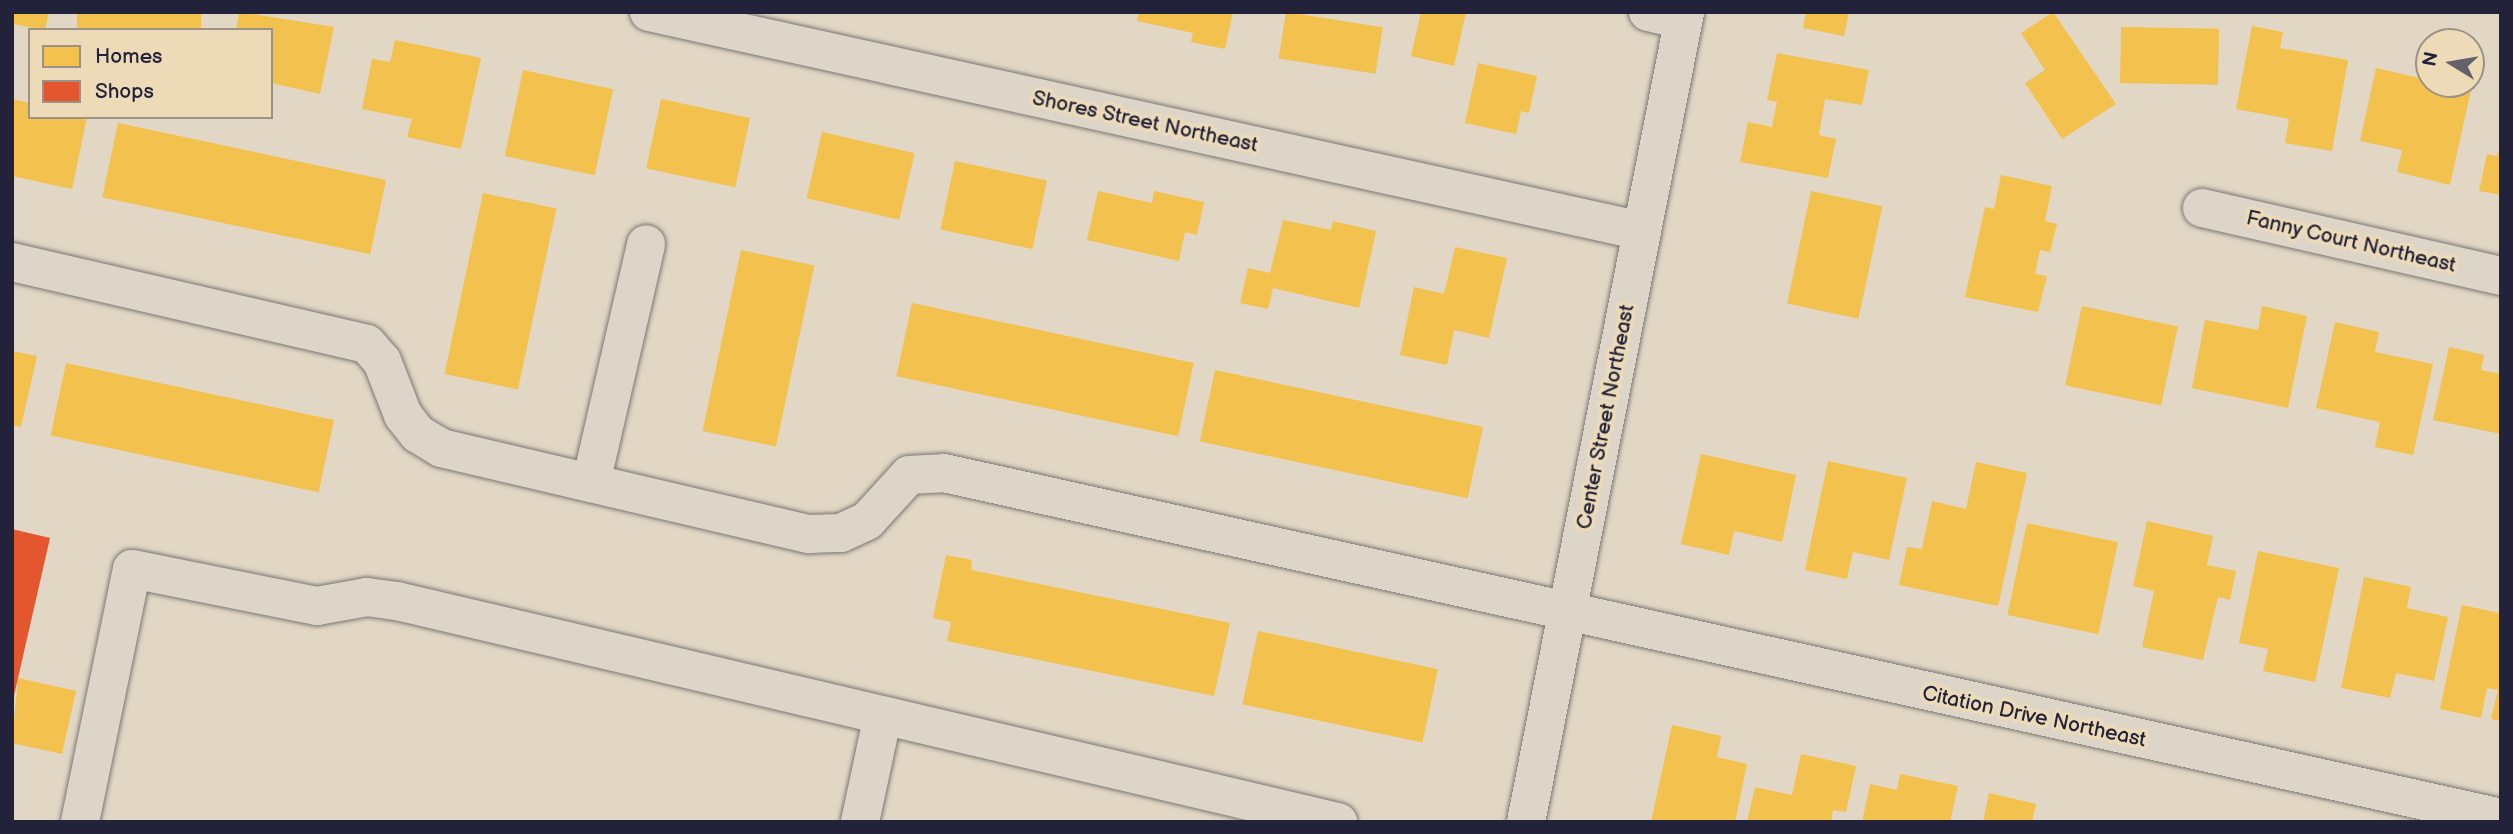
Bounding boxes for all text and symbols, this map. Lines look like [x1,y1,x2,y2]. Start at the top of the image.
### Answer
legend [28,28,273,119]
north arrow [2415,28,2485,98]
text: Homes [95,44,163,69]
text: N [2418,50,2444,68]
text: Shops [95,79,154,104]
street label: Shores Street Northeast [1030,86,1260,158]
street label: Fanny Court Northeast [2243,205,2459,279]
street label: Center Street Northeast [1572,302,1640,532]
street label: Citation Drive Northeast [1920,681,2148,753]

